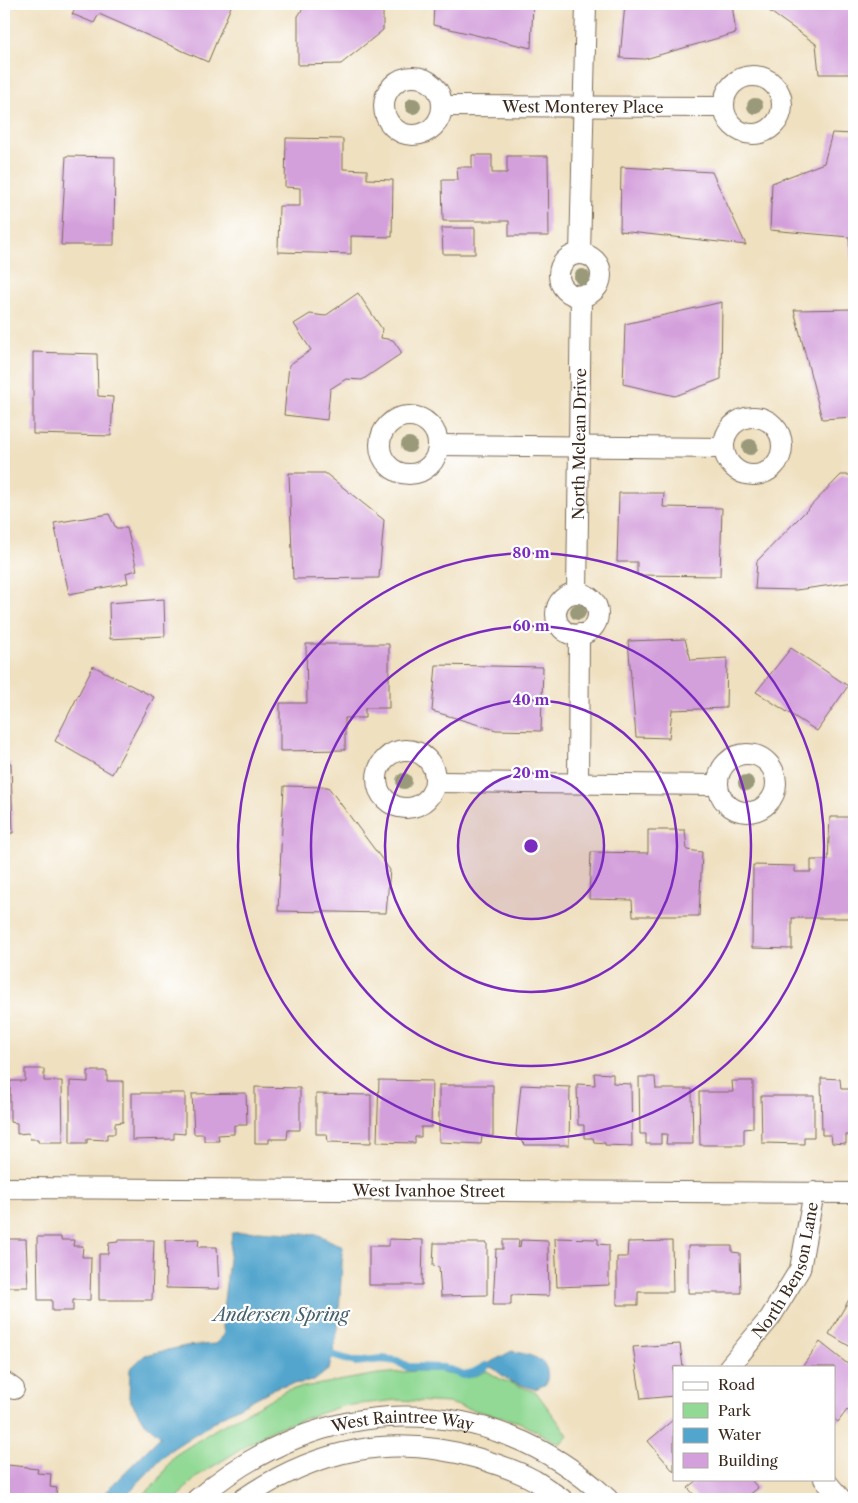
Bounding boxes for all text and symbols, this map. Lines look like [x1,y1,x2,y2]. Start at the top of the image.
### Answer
street label: West Monterey Place [501,96,664,117]
street label: North Mclean Drive [568,368,590,520]
text: 80 m [512,543,550,562]
text: 60 m [512,616,550,635]
text: 40 m [512,690,550,709]
text: 20 m [512,763,550,782]
centre of rings [522,837,540,855]
street label: West Ivanhoe Street [351,1180,506,1201]
street label: North Benson Lane [747,1200,822,1342]
water label: Andersen Spring [210,1304,351,1326]
legend [673,1366,836,1480]
text: Road [718,1375,755,1394]
text: Park [718,1401,752,1420]
street label: West Raintree Way [328,1406,477,1436]
text: Water [717,1425,762,1444]
text: Building [718,1451,778,1470]

